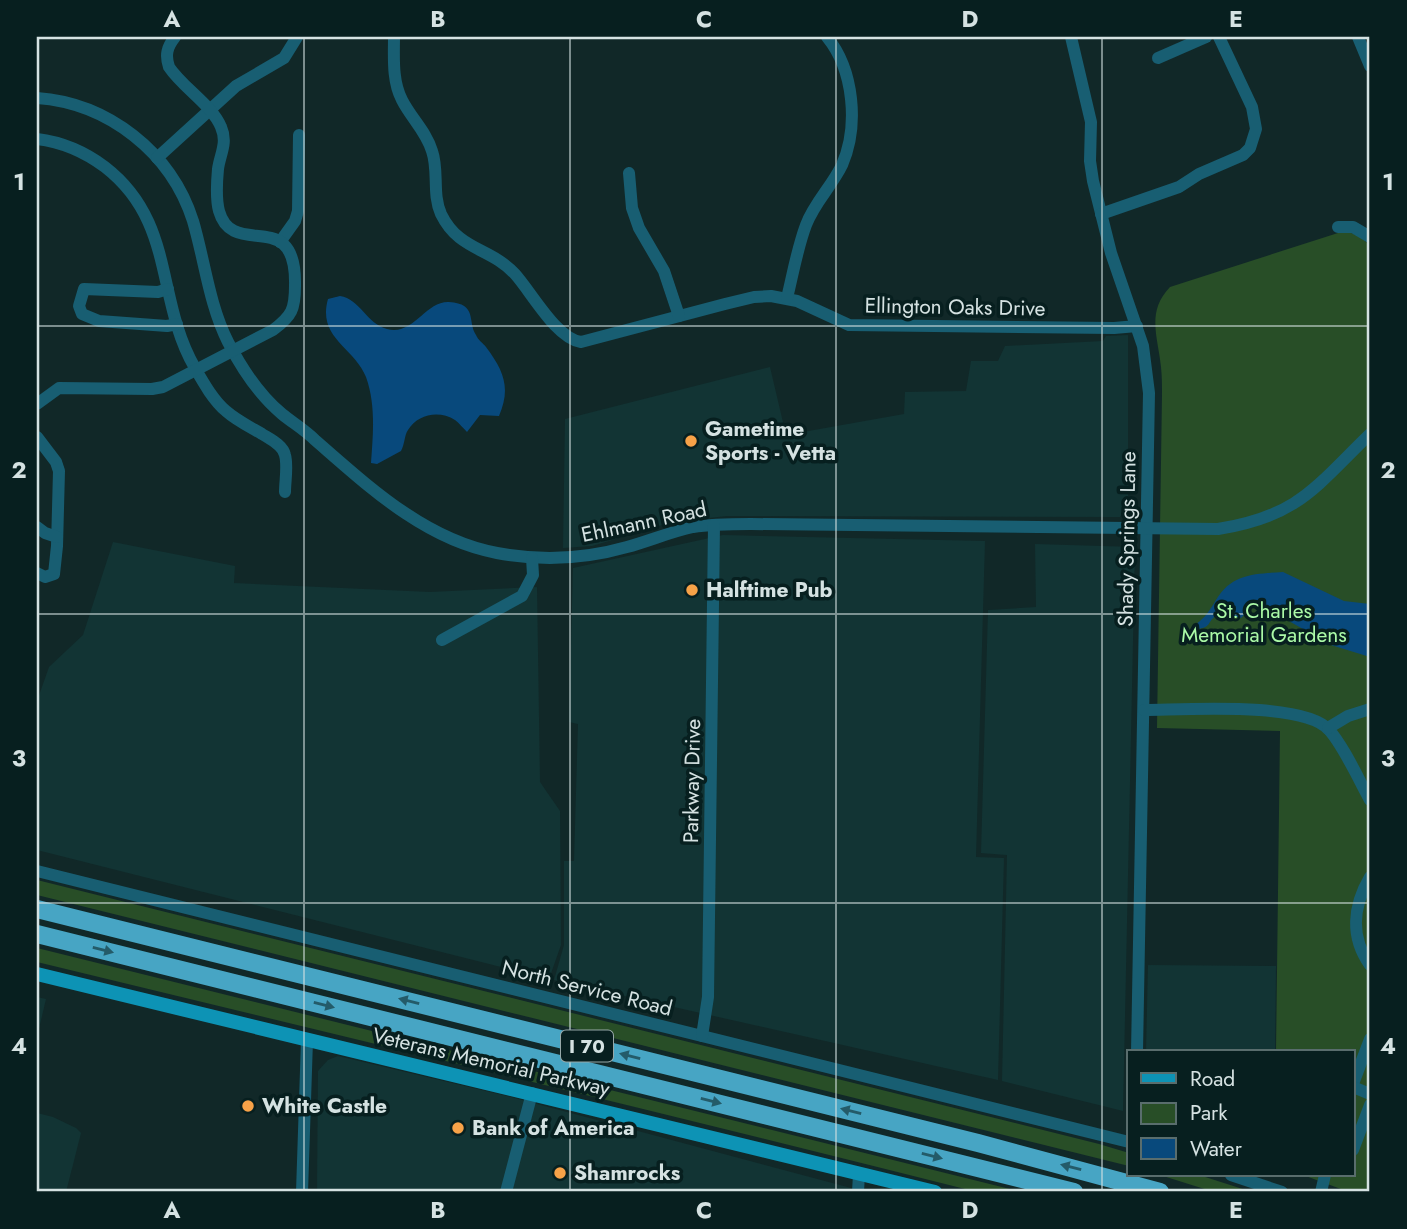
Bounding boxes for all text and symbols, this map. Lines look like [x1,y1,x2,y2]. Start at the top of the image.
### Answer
text: A [163,2,181,36]
text: B [430,2,446,36]
text: C [696,2,712,36]
text: D [962,2,979,36]
text: E [1229,2,1243,36]
text: 1 [13,165,25,199]
text: 1 [1382,165,1394,199]
street label: Ellington Oaks Drive [864,290,1046,324]
place label: Gametime Sports - Vetta [705,414,836,468]
marker: Gametime Sports - Vetta [683,433,699,449]
street label: Shady Springs Lane [1110,451,1144,627]
text: 2 [11,453,27,487]
text: 2 [1380,453,1396,487]
street label: Ehlmann Road [579,494,709,550]
place label: Halftime Pub [706,575,832,605]
marker: Halftime Pub [684,582,700,598]
park label: St. Charles Memorial Gardens [1181,596,1347,650]
street label: Parkway Drive [676,718,708,843]
text: 3 [12,741,26,775]
text: 3 [1381,741,1395,775]
one-way arrow [92,945,114,956]
street label: North Service Road [499,952,675,1024]
one-way arrow [398,995,420,1006]
one-way arrow [313,1000,335,1011]
street label: Veterans Memorial Parkway [369,1020,613,1104]
text: 4 [11,1029,27,1063]
text: 4 [1380,1029,1396,1063]
road number: I 70 [561,1030,613,1062]
one-way arrow [619,1050,641,1061]
legend [1127,1050,1354,1176]
text: Road [1190,1064,1235,1094]
place label: White Castle [262,1091,387,1121]
one-way arrow [700,1096,722,1107]
marker: White Castle [240,1098,256,1114]
text: Park [1190,1098,1228,1128]
one-way arrow [840,1105,862,1116]
place label: Bank of America [472,1113,634,1143]
marker: Bank of America [450,1120,466,1136]
text: Water [1190,1134,1243,1164]
one-way arrow [921,1151,943,1162]
place label: Shamrocks [574,1158,681,1188]
one-way arrow [1060,1161,1082,1172]
marker: Shamrocks [552,1165,568,1181]
text: A [163,1193,181,1227]
text: B [430,1193,446,1227]
text: C [696,1193,712,1227]
text: D [962,1193,979,1227]
text: E [1229,1193,1243,1227]

